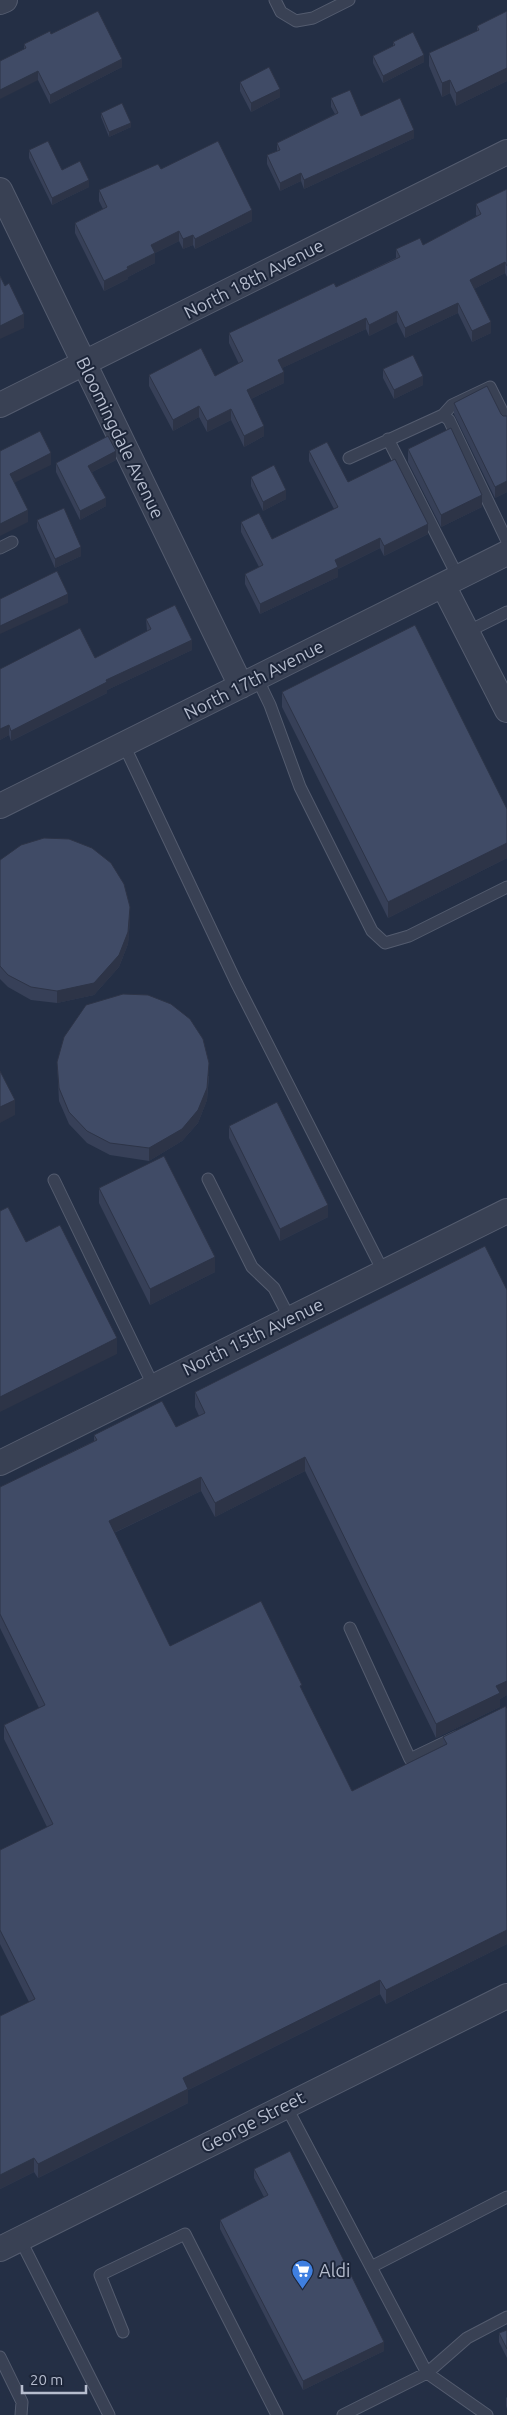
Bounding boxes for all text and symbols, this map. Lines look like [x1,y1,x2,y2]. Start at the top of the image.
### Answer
street label: North 18th Avenue [180,234,327,322]
street label: Bloomingdale Avenue [73,354,169,521]
street label: North 17th Avenue [180,635,327,723]
street label: North 15th Avenue [179,1293,326,1379]
street label: George Street [197,2086,308,2156]
supermarket icon: Aldi [291,2259,315,2290]
place label: Aldi [319,2260,350,2280]
scale bar [22,2362,86,2394]
text: 20 m [30,2371,63,2388]

